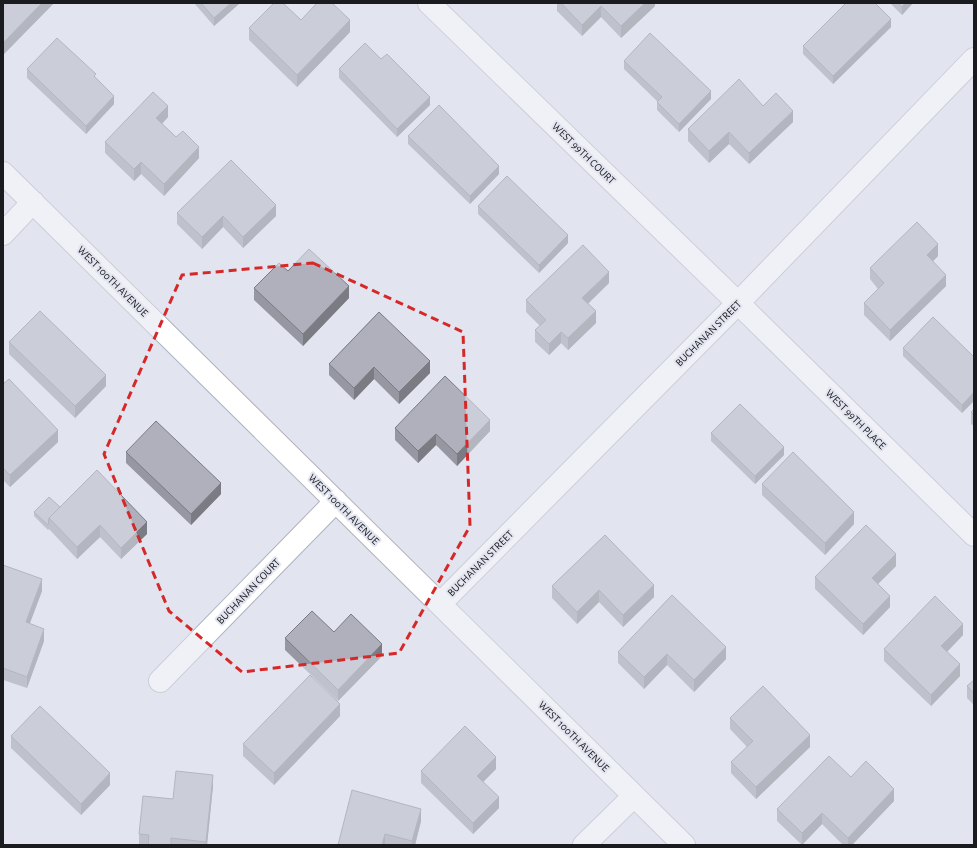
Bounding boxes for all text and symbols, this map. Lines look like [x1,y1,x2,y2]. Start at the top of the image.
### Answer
street label: WEST 99TH COURT [550,121,618,187]
street label: WEST 100TH AVENUE [75,244,151,319]
street label: BUCHANAN STREET [673,298,744,368]
street label: WEST 99TH PLACE [823,387,888,452]
street label: WEST 100TH AVENUE [306,472,382,547]
street label: BUCHANAN STREET [445,528,516,598]
street label: BUCHANAN COURT [214,556,283,626]
street label: WEST 100TH AVENUE [536,699,612,774]

